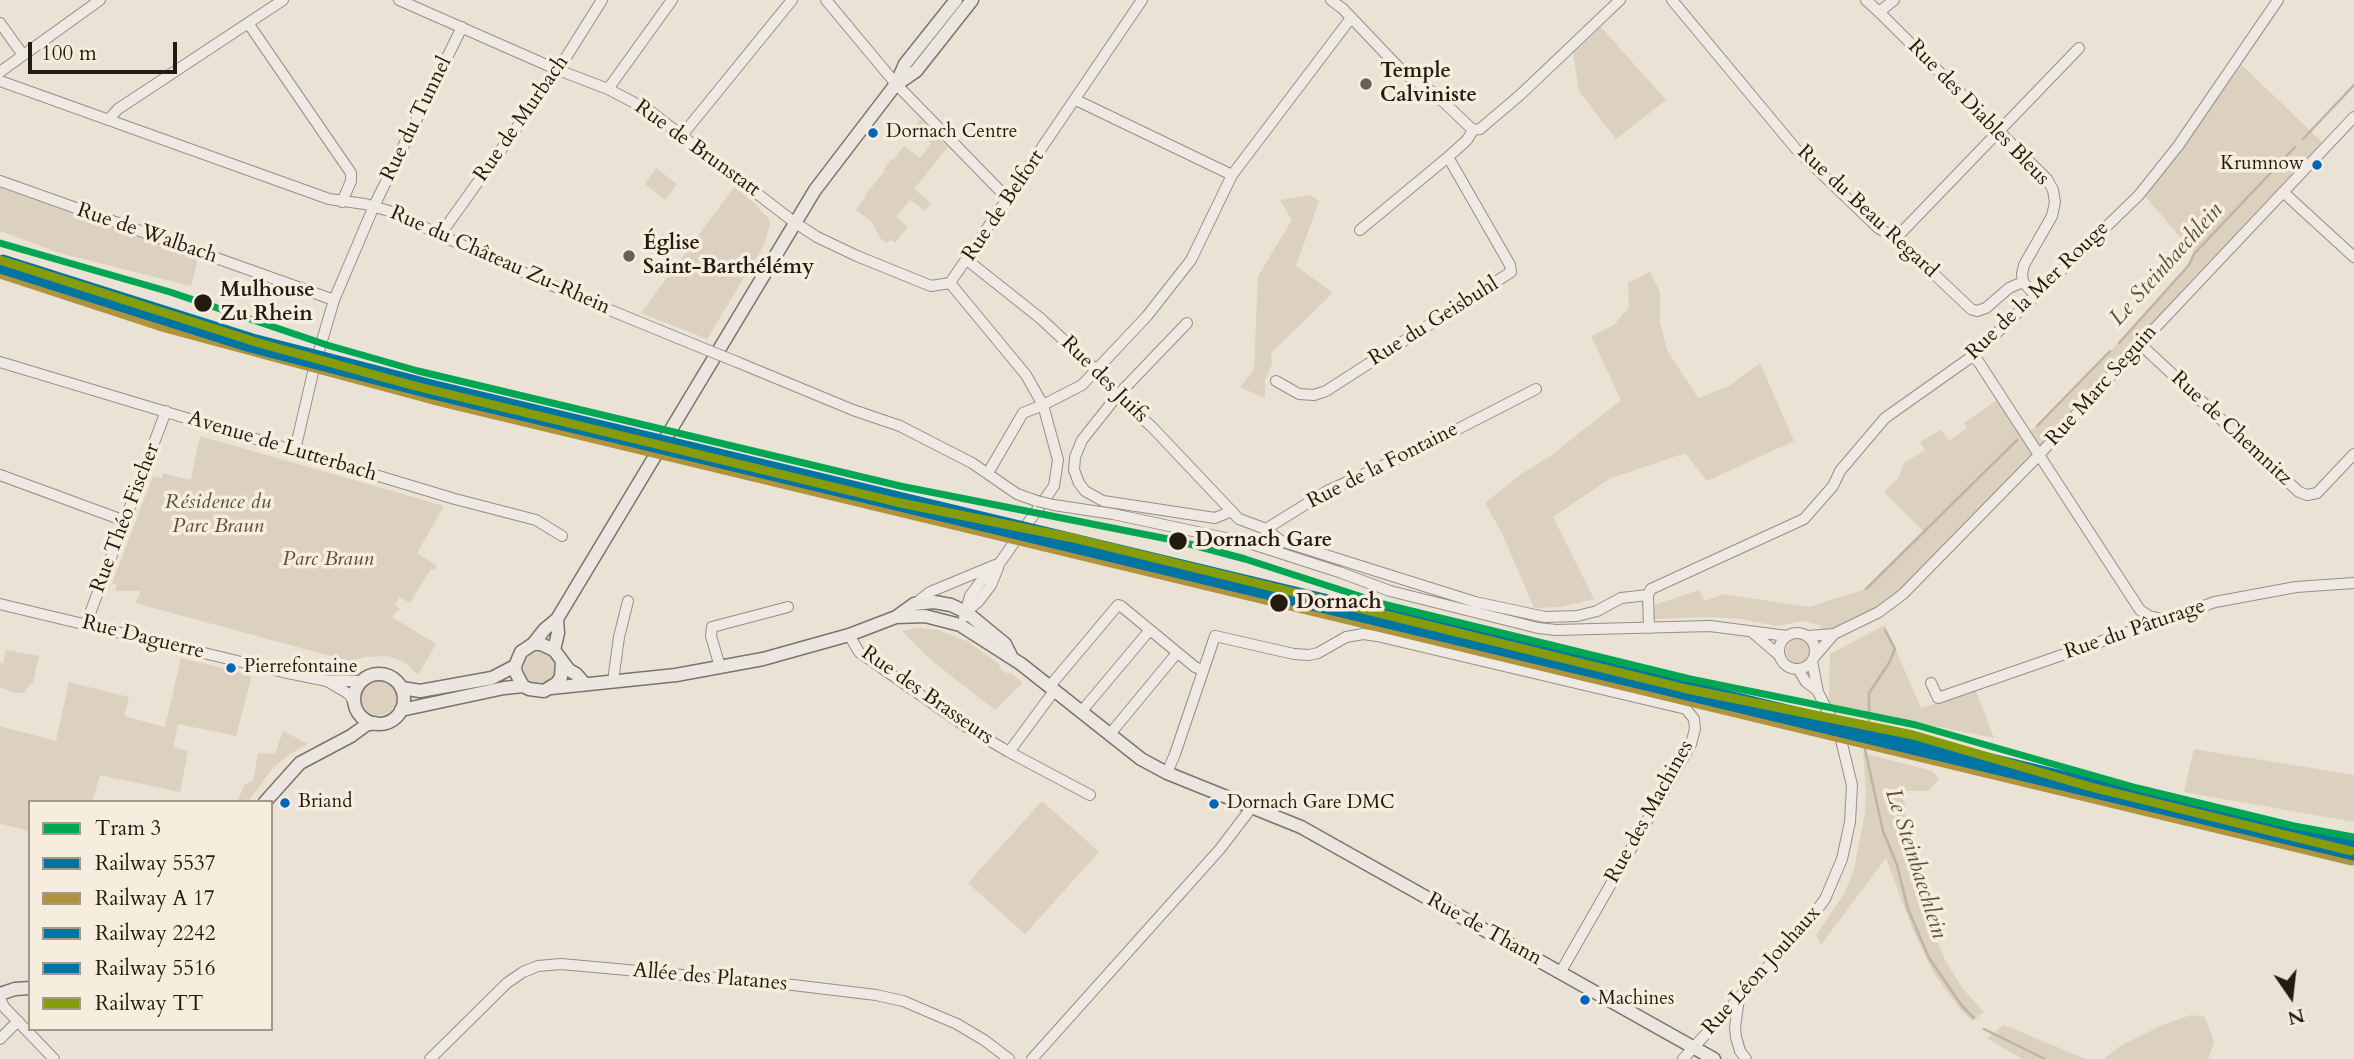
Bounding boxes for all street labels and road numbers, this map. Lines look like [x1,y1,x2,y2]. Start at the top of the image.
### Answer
street label: Rue des Diables Bleus [1902,35,2054,191]
street label: Rue de Murbach [469,51,575,187]
street label: Rue du Tunnel [376,53,458,185]
street label: Rue de Brunstatt [629,95,765,203]
street label: Rue du Beau Regard [1791,140,1943,284]
street label: Rue de Belfort [958,146,1050,266]
street label: Rue de Walbach [74,198,220,270]
street label: Rue du Château Zu-Rhein [386,201,614,321]
street label: Rue de la Mer Rouge [1961,216,2115,366]
street label: Rue du Geisbuhl [1364,272,1504,372]
street label: Rue Marc Seguin [2041,320,2163,452]
street label: Rue des Juifs [1055,331,1153,429]
street label: Rue de Chemnitz [2165,366,2297,492]
street label: Avenue de Lutterbach [184,406,380,488]
street label: Rue de la Fontaine [1303,417,1463,515]
street label: Rue Théo Fischer [86,440,166,596]
street label: Rue du Pâturage [2061,594,2209,666]
street label: Rue Daguerre [79,611,207,665]
street label: Rue des Brasseurs [856,641,998,751]
street label: Rue des Machines [1600,736,1700,888]
street label: Rue de Thann [1422,888,1546,972]
street label: Rue Léon Jouhaux [1697,901,1827,1041]
street label: Allée des Platanes [632,959,788,997]

